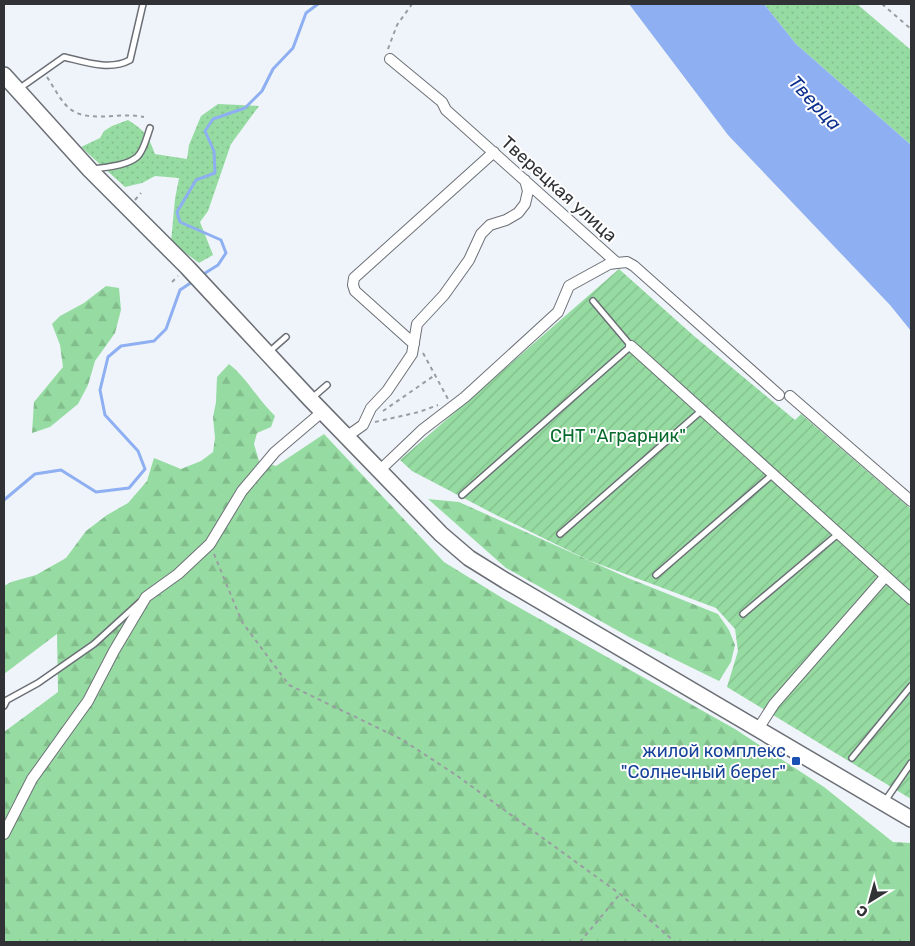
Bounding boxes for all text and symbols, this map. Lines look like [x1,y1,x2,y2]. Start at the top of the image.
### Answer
water label: Тверца [784,71,846,135]
street label: Тверецкая улица [497,131,621,247]
park label: СНТ "Аграрник" [550,425,686,447]
place label: жилой комплекс "Солнечный берег" [621,740,786,783]
marker: жилой комплекс "Солнечный берег" [790,755,802,767]
north arrow [845,876,895,926]
text: С [853,901,872,921]

